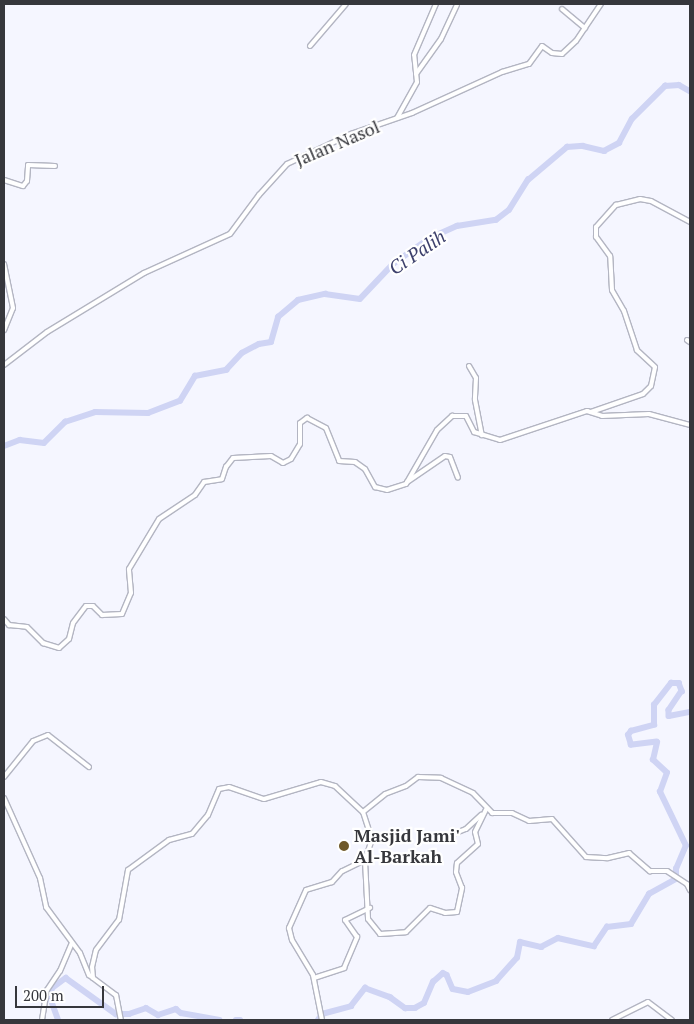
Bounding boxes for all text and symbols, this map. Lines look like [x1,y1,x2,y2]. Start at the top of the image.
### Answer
street label: Jalan Nasol [291,115,383,171]
water label: Ci Palih [384,225,450,279]
place label: Masjid Jami' Al-Barkah [354,825,460,868]
marker: Masjid Jami' Al-Barkah [338,840,350,852]
scale bar [18,976,106,1008]
text: 200 m [23,985,64,1005]

